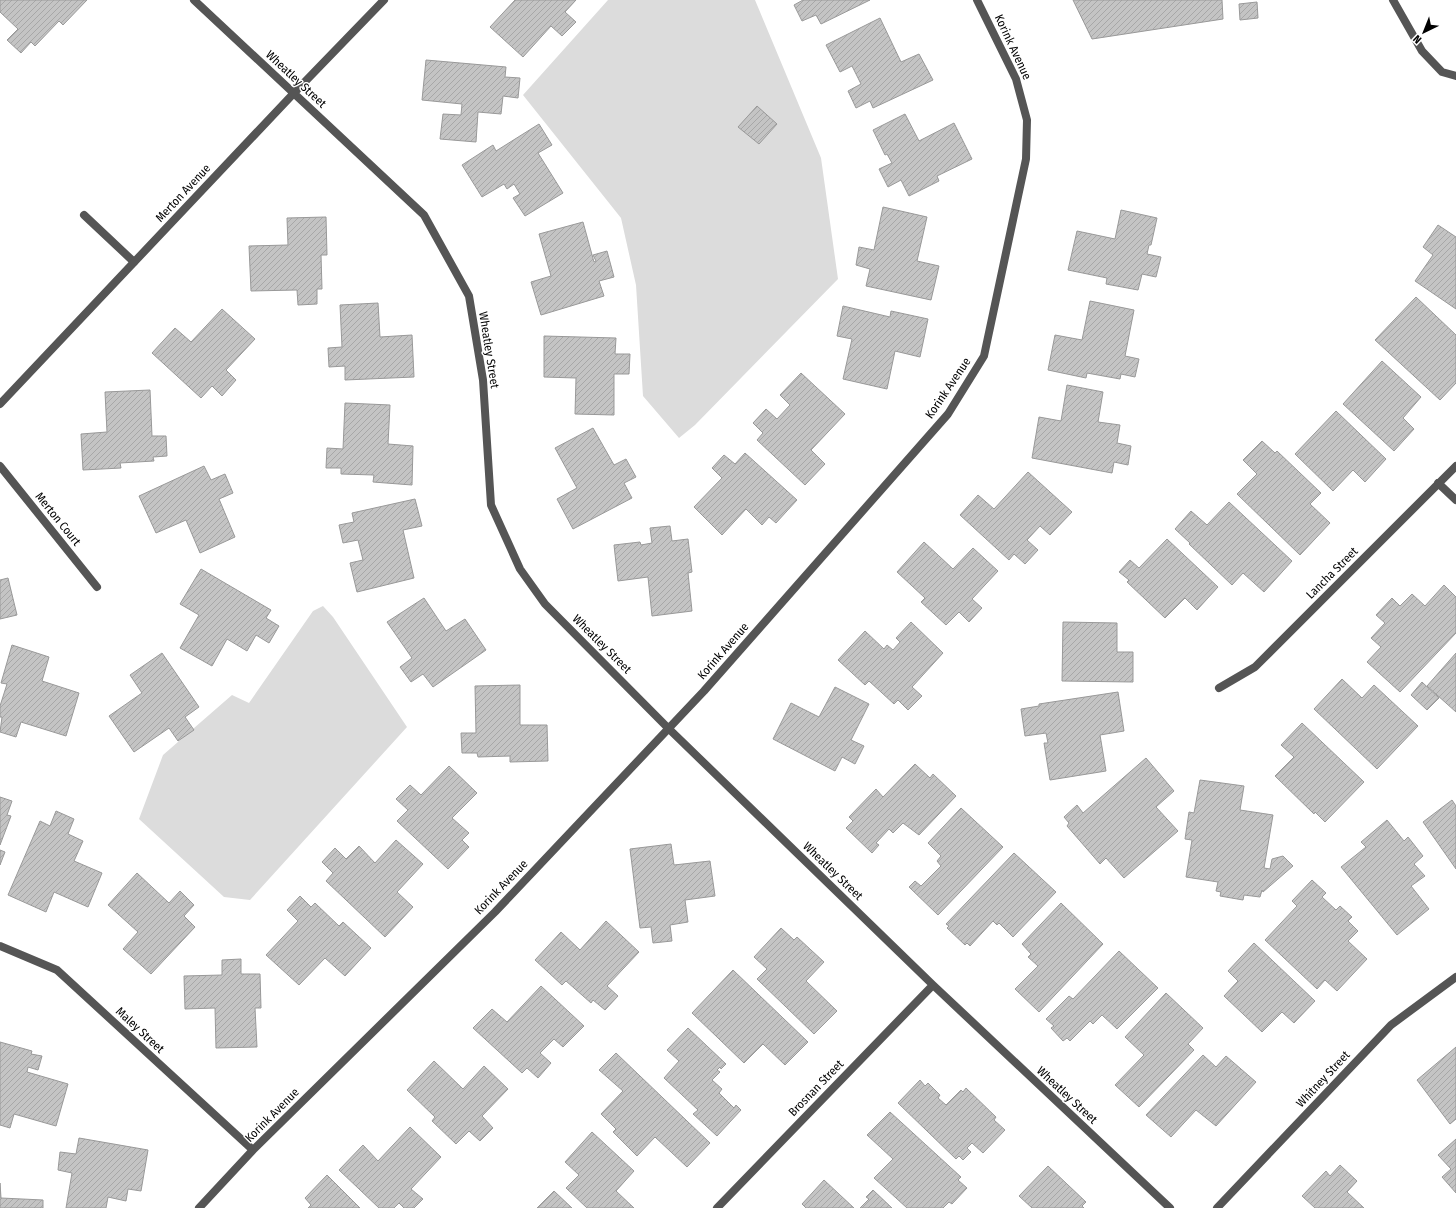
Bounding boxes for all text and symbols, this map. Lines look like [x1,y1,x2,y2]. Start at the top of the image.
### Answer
street label: Korink Avenue [992,12,1034,82]
north arrow [1404,12,1444,52]
text: N [1411,32,1424,46]
street label: Wheatley Street [263,47,329,111]
street label: Merton Avenue [153,161,213,225]
street label: Wheatley Street [476,311,502,389]
street label: Korink Avenue [922,355,974,421]
street label: Merton Court [32,490,84,548]
street label: Lancha Street [1303,544,1361,602]
street label: Wheatley Street [570,612,634,676]
street label: Korink Avenue [695,620,751,682]
street label: Wheatley Street [800,839,866,903]
street label: Korink Avenue [471,857,531,917]
street label: Maley Street [113,1004,167,1056]
street label: Whitney Street [1293,1048,1353,1110]
street label: Brosnan Street [786,1057,846,1119]
street label: Wheatley Street [1034,1063,1100,1127]
street label: Korink Avenue [242,1085,302,1145]

